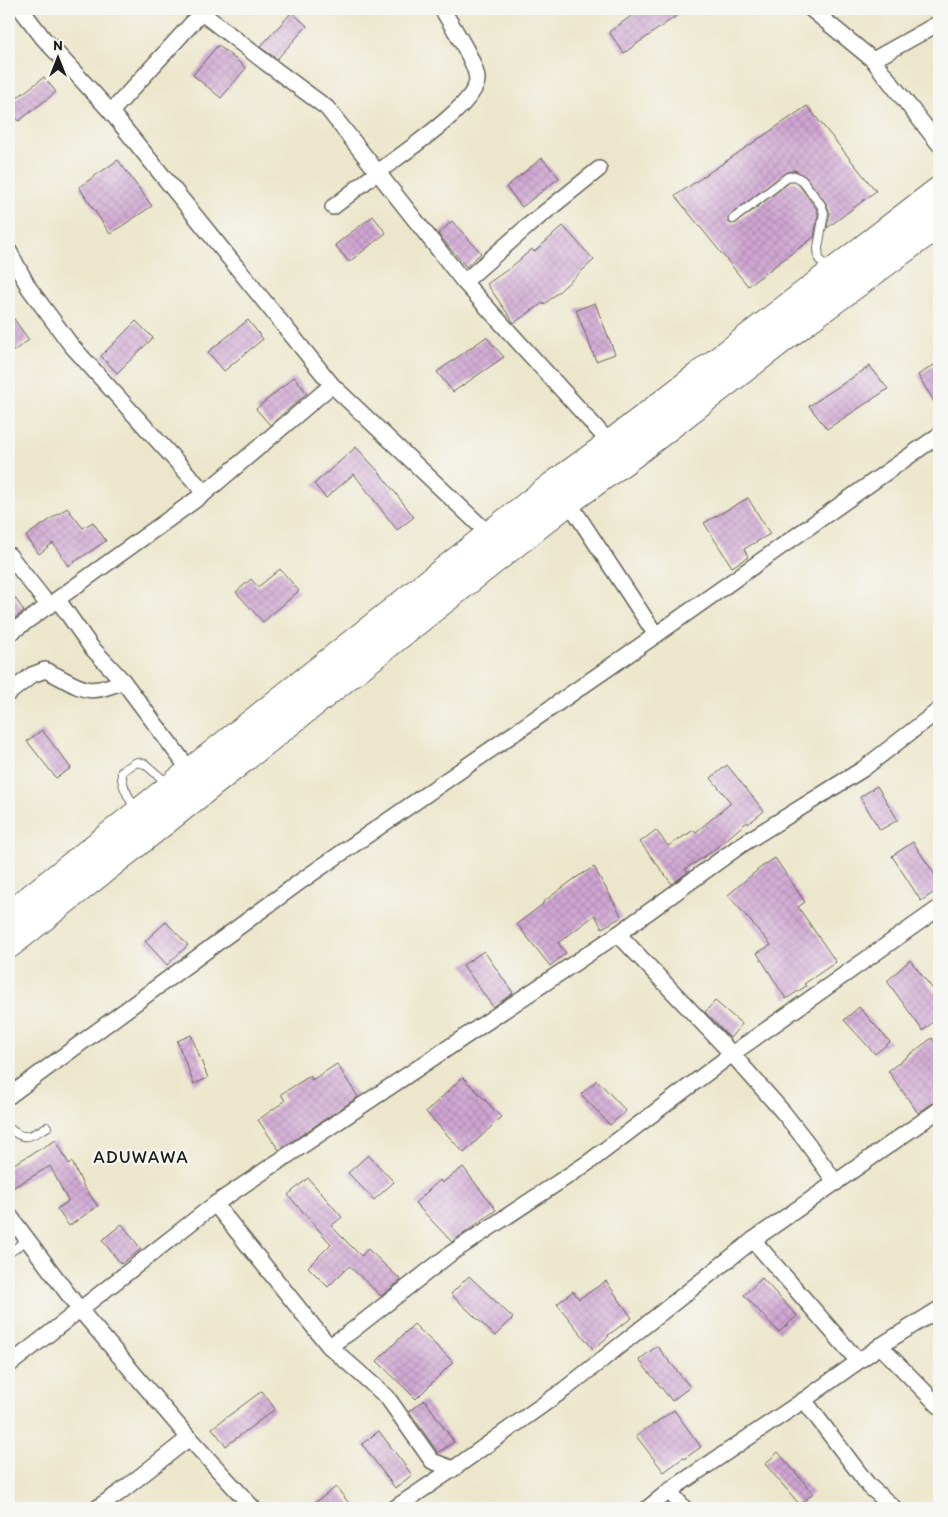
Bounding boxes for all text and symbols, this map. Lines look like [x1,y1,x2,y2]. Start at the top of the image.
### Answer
north arrow [32,32,82,82]
text: N [53,37,63,54]
district label: ADUWAWA [93,1146,189,1168]

